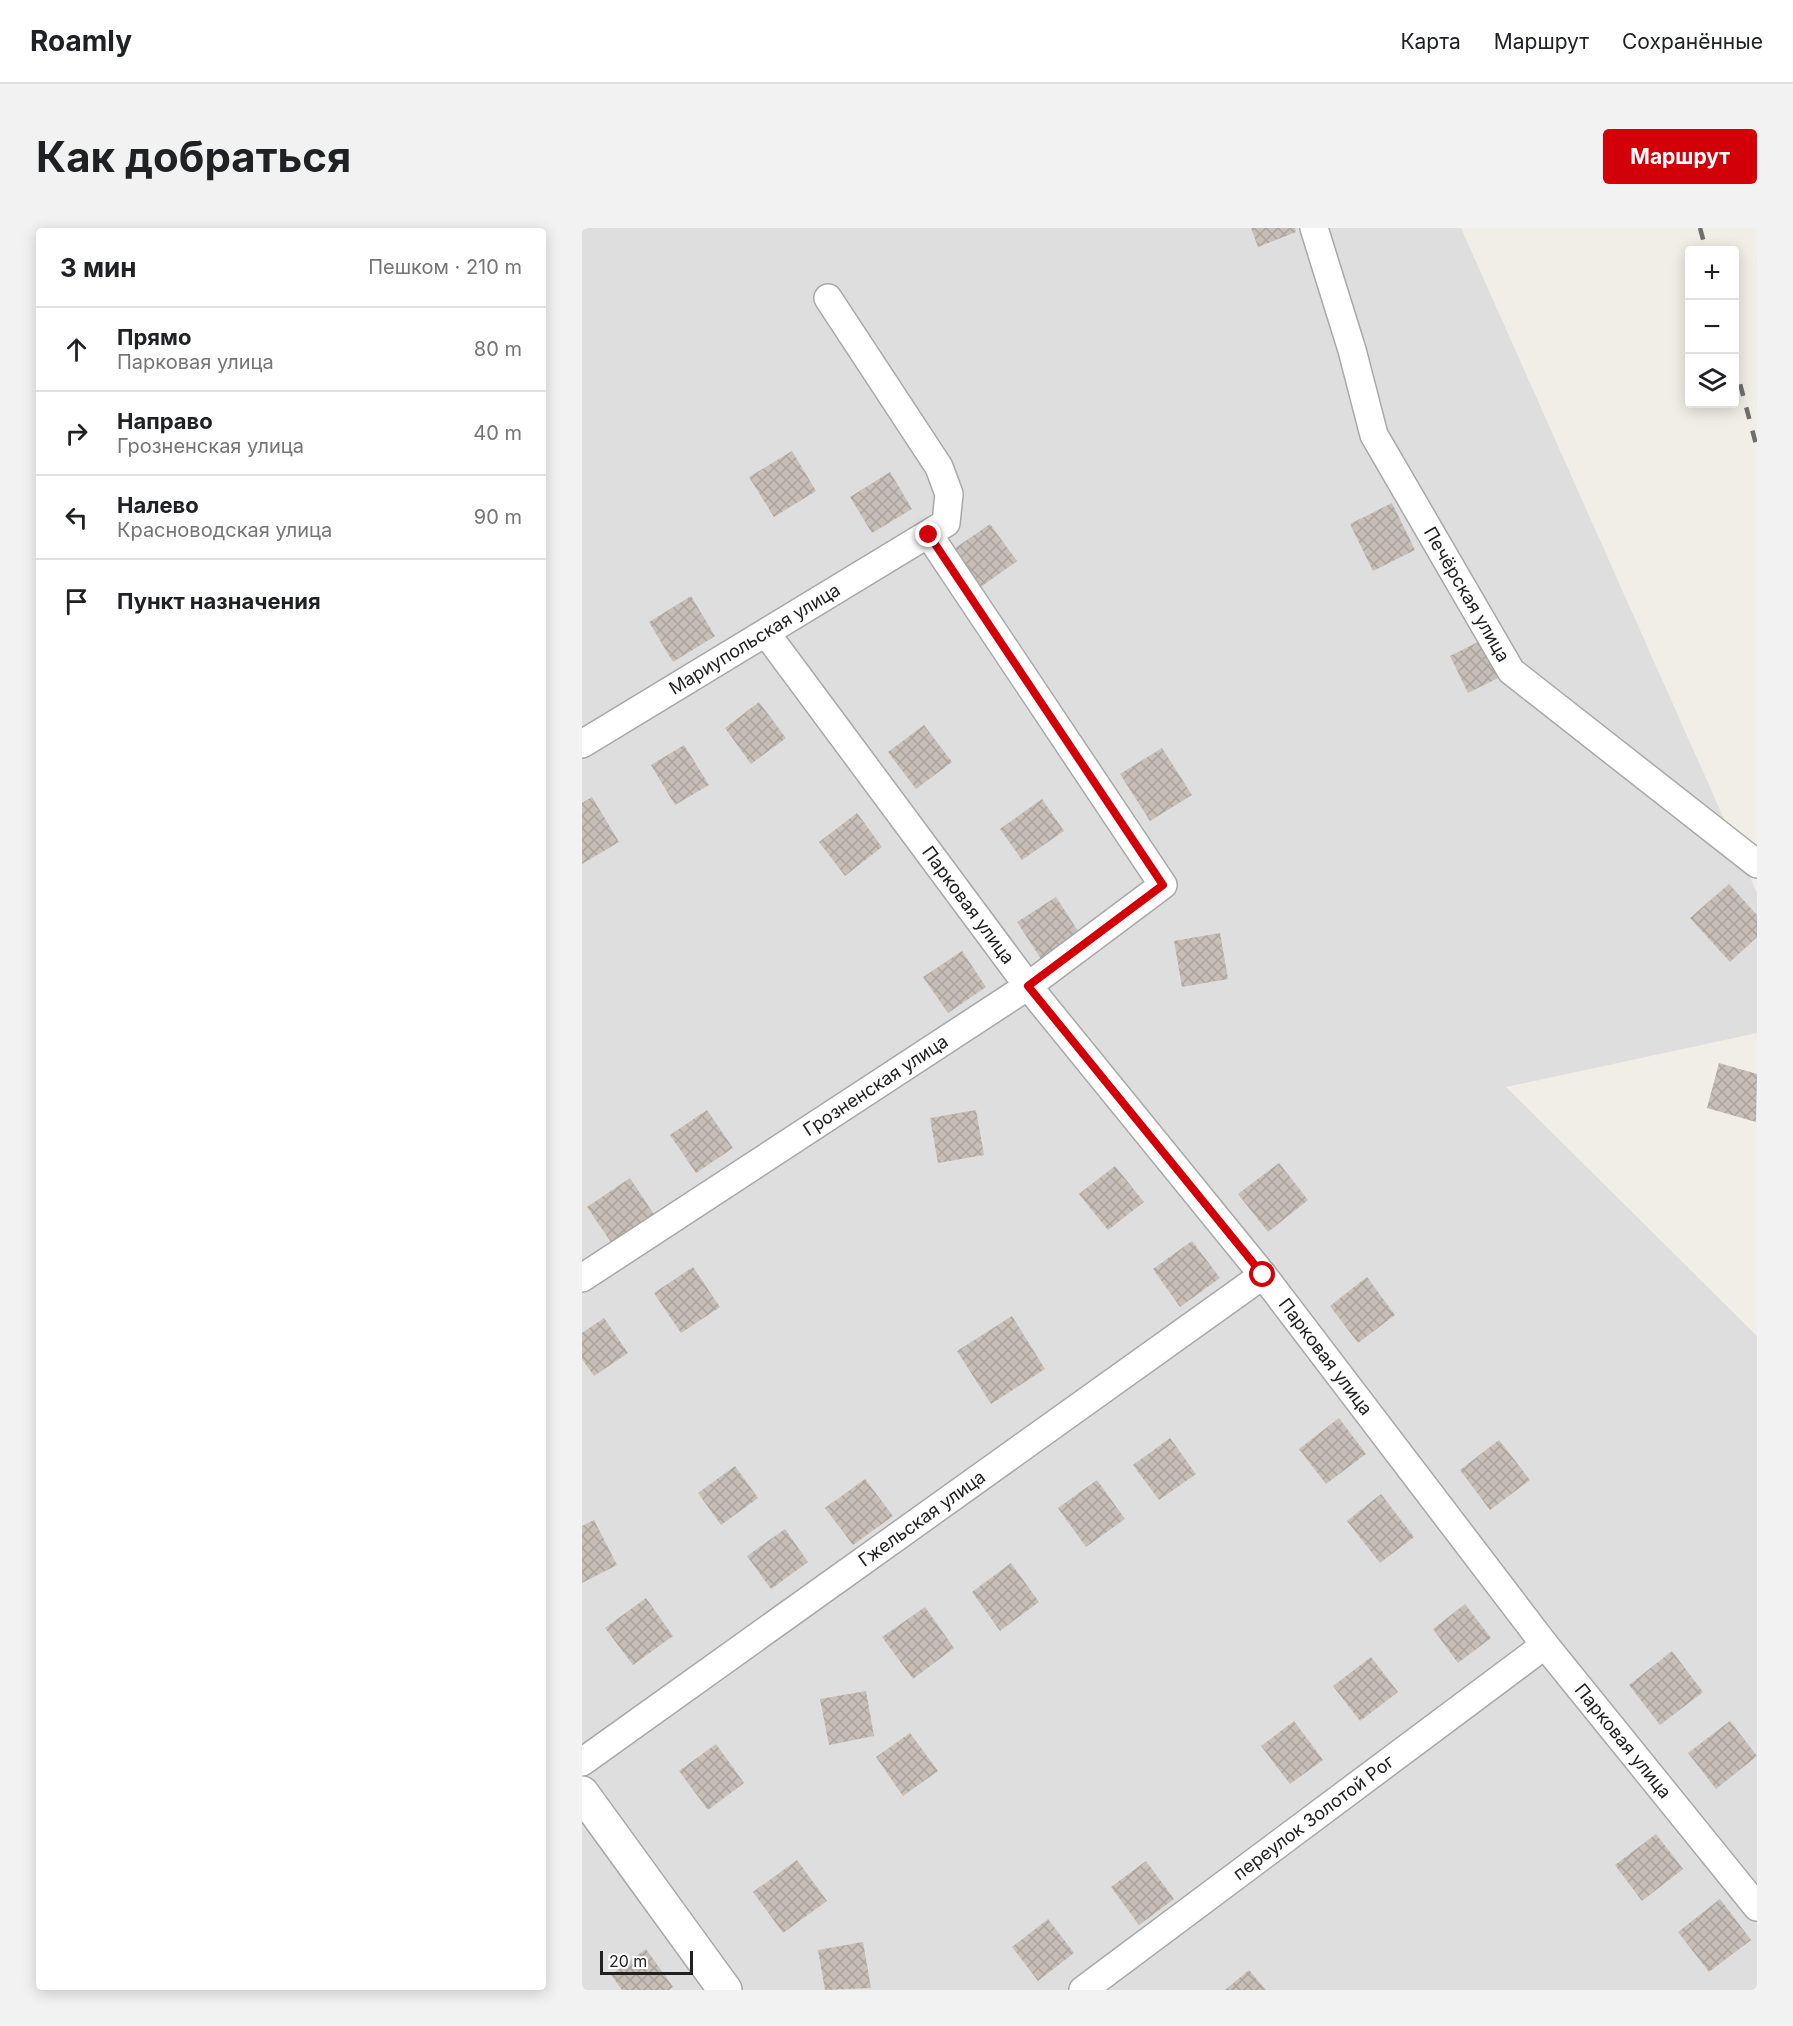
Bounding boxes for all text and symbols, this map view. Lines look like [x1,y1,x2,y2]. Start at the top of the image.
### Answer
text: Roamly [30,24,132,58]
text: Карта [1400,29,1461,54]
text: Маршрут [1494,29,1589,54]
text: Сохранённые [1622,29,1763,54]
button: Маршрут [1603,129,1757,184]
text: Как добраться [36,131,351,182]
map controls [1685,246,1739,408]
button: + [1685,246,1739,300]
text: 3 мин [60,252,136,283]
text: Пешком · 210 m [368,255,522,279]
button: − [1685,300,1739,354]
text: Прямо [117,324,191,350]
icon: ahead [60,333,93,366]
text: 80 m [474,337,522,361]
text: Парковая улица [117,350,274,374]
button: layers [1685,354,1739,408]
text: Направо [117,408,213,434]
icon: right [60,417,93,450]
text: 40 m [473,421,522,445]
text: Грозненская улица [117,434,304,458]
text: Налево [117,492,199,518]
icon: left [60,501,93,534]
text: 90 m [474,505,522,529]
text: Красноводская улица [117,518,332,542]
route end [915,521,941,547]
street label: Печёрская улица [1420,523,1514,665]
street label: Мариупольская улица [665,579,844,699]
icon: arrive [60,585,93,618]
text: Пункт назначения [117,588,321,614]
street label: Парковая улица [918,842,1019,968]
street label: Грозненская улица [799,1030,952,1140]
route start [1249,1261,1275,1287]
street label: Парковая улица [1275,1294,1377,1419]
street label: Гжельская улица [854,1466,989,1571]
street label: Парковая улица [1571,1679,1676,1802]
street label: переулок Золотой Рог [1229,1750,1398,1884]
scale bar [600,1948,693,1976]
text: 20 m [609,1951,647,1971]

